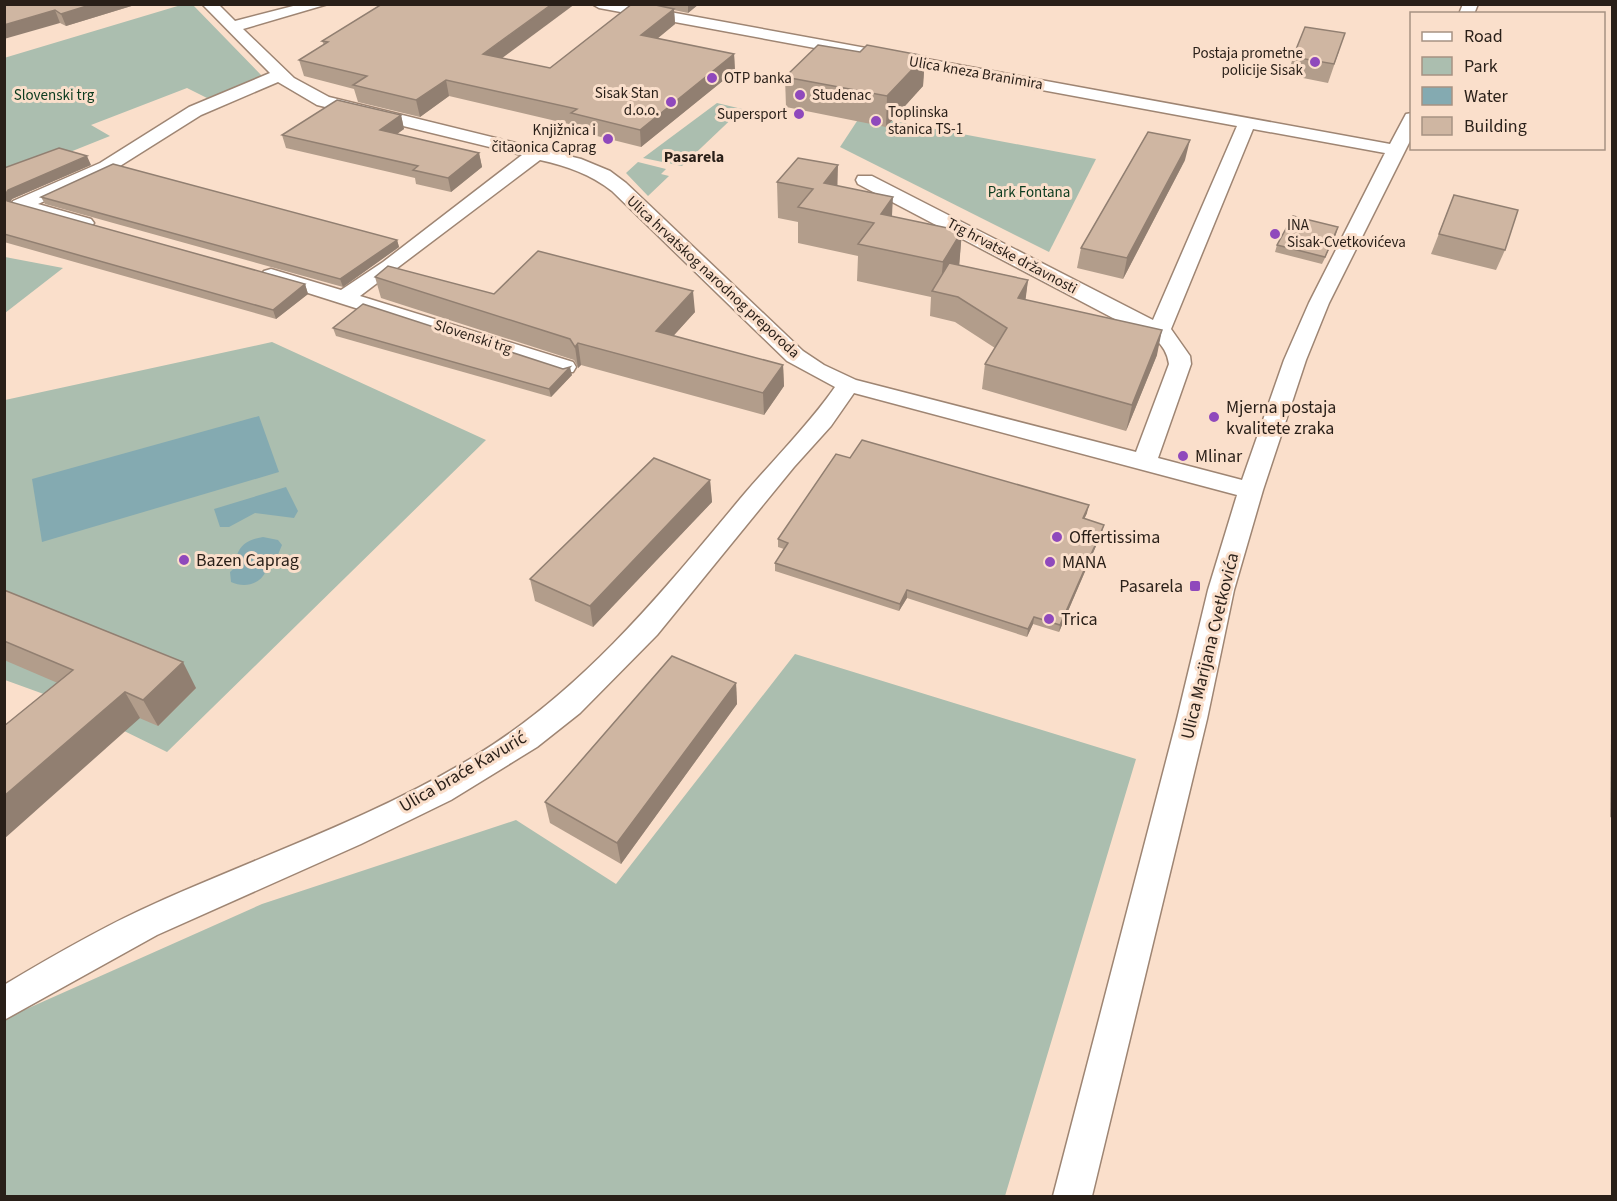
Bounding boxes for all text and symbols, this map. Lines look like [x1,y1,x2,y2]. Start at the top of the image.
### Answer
legend [1410,12,1605,150]
text: Road [1464,24,1503,49]
place label: Postaja prometne policije Sisak [1192,43,1304,81]
street label: Ulica kneza Branimira [907,51,1045,95]
text: Park [1464,54,1498,79]
marker: Postaja prometne policije Sisak [1308,55,1322,69]
place label: OTP banka [724,68,792,89]
marker: OTP banka [705,71,719,85]
place label: Sisak Stan d.o.o. [595,83,659,121]
text: Water [1464,84,1508,109]
park label: Slovenski trg [14,85,95,106]
place label: Studenac [812,85,871,106]
marker: Studenac [793,88,807,102]
marker: Sisak Stan d.o.o. [664,95,678,109]
place label: Toplinska stanica TS-1 [888,102,963,140]
place label: Supersport [717,104,787,125]
marker: Supersport [792,107,806,121]
marker: Toplinska stanica TS-1 [869,114,883,128]
text: Building [1464,114,1527,139]
place label: Knjižnica i čitaonica Caprag [491,120,596,158]
marker: Knjižnica i čitaonica Caprag [601,132,615,146]
district label: Pasarela [664,146,724,168]
park label: Park Fontana [988,182,1070,203]
street label: Ulica hrvatskog narodnog preporoda [622,191,804,363]
street label: Trg hrvatske državnosti [943,213,1081,299]
place label: INA Sisak-Cvetkovićeva [1287,215,1406,253]
marker: INA Sisak-Cvetkovićeva [1268,227,1282,241]
street label: Slovenski trg [431,315,515,360]
place label: Mjerna postaja kvalitete zraka [1226,395,1336,441]
marker: Mjerna postaja kvalitete zraka [1207,410,1221,424]
place label: Mlinar [1195,444,1243,469]
marker: Mlinar [1176,449,1190,463]
place label: Offertissima [1069,525,1160,550]
marker: Offertissima [1050,530,1064,544]
place label: Bazen Caprag [196,548,299,573]
place label: MANA [1062,550,1107,575]
street label: Ulica Marijana Cvetkovića [1175,550,1245,742]
marker: Bazen Caprag [177,553,191,567]
marker: MANA [1043,555,1057,569]
place label: Pasarela [1119,574,1183,599]
marker: Pasarela [1188,579,1202,593]
place label: Trica [1061,607,1098,632]
marker: Trica [1042,612,1056,626]
street label: Ulica braće Kavurić [395,725,531,819]

